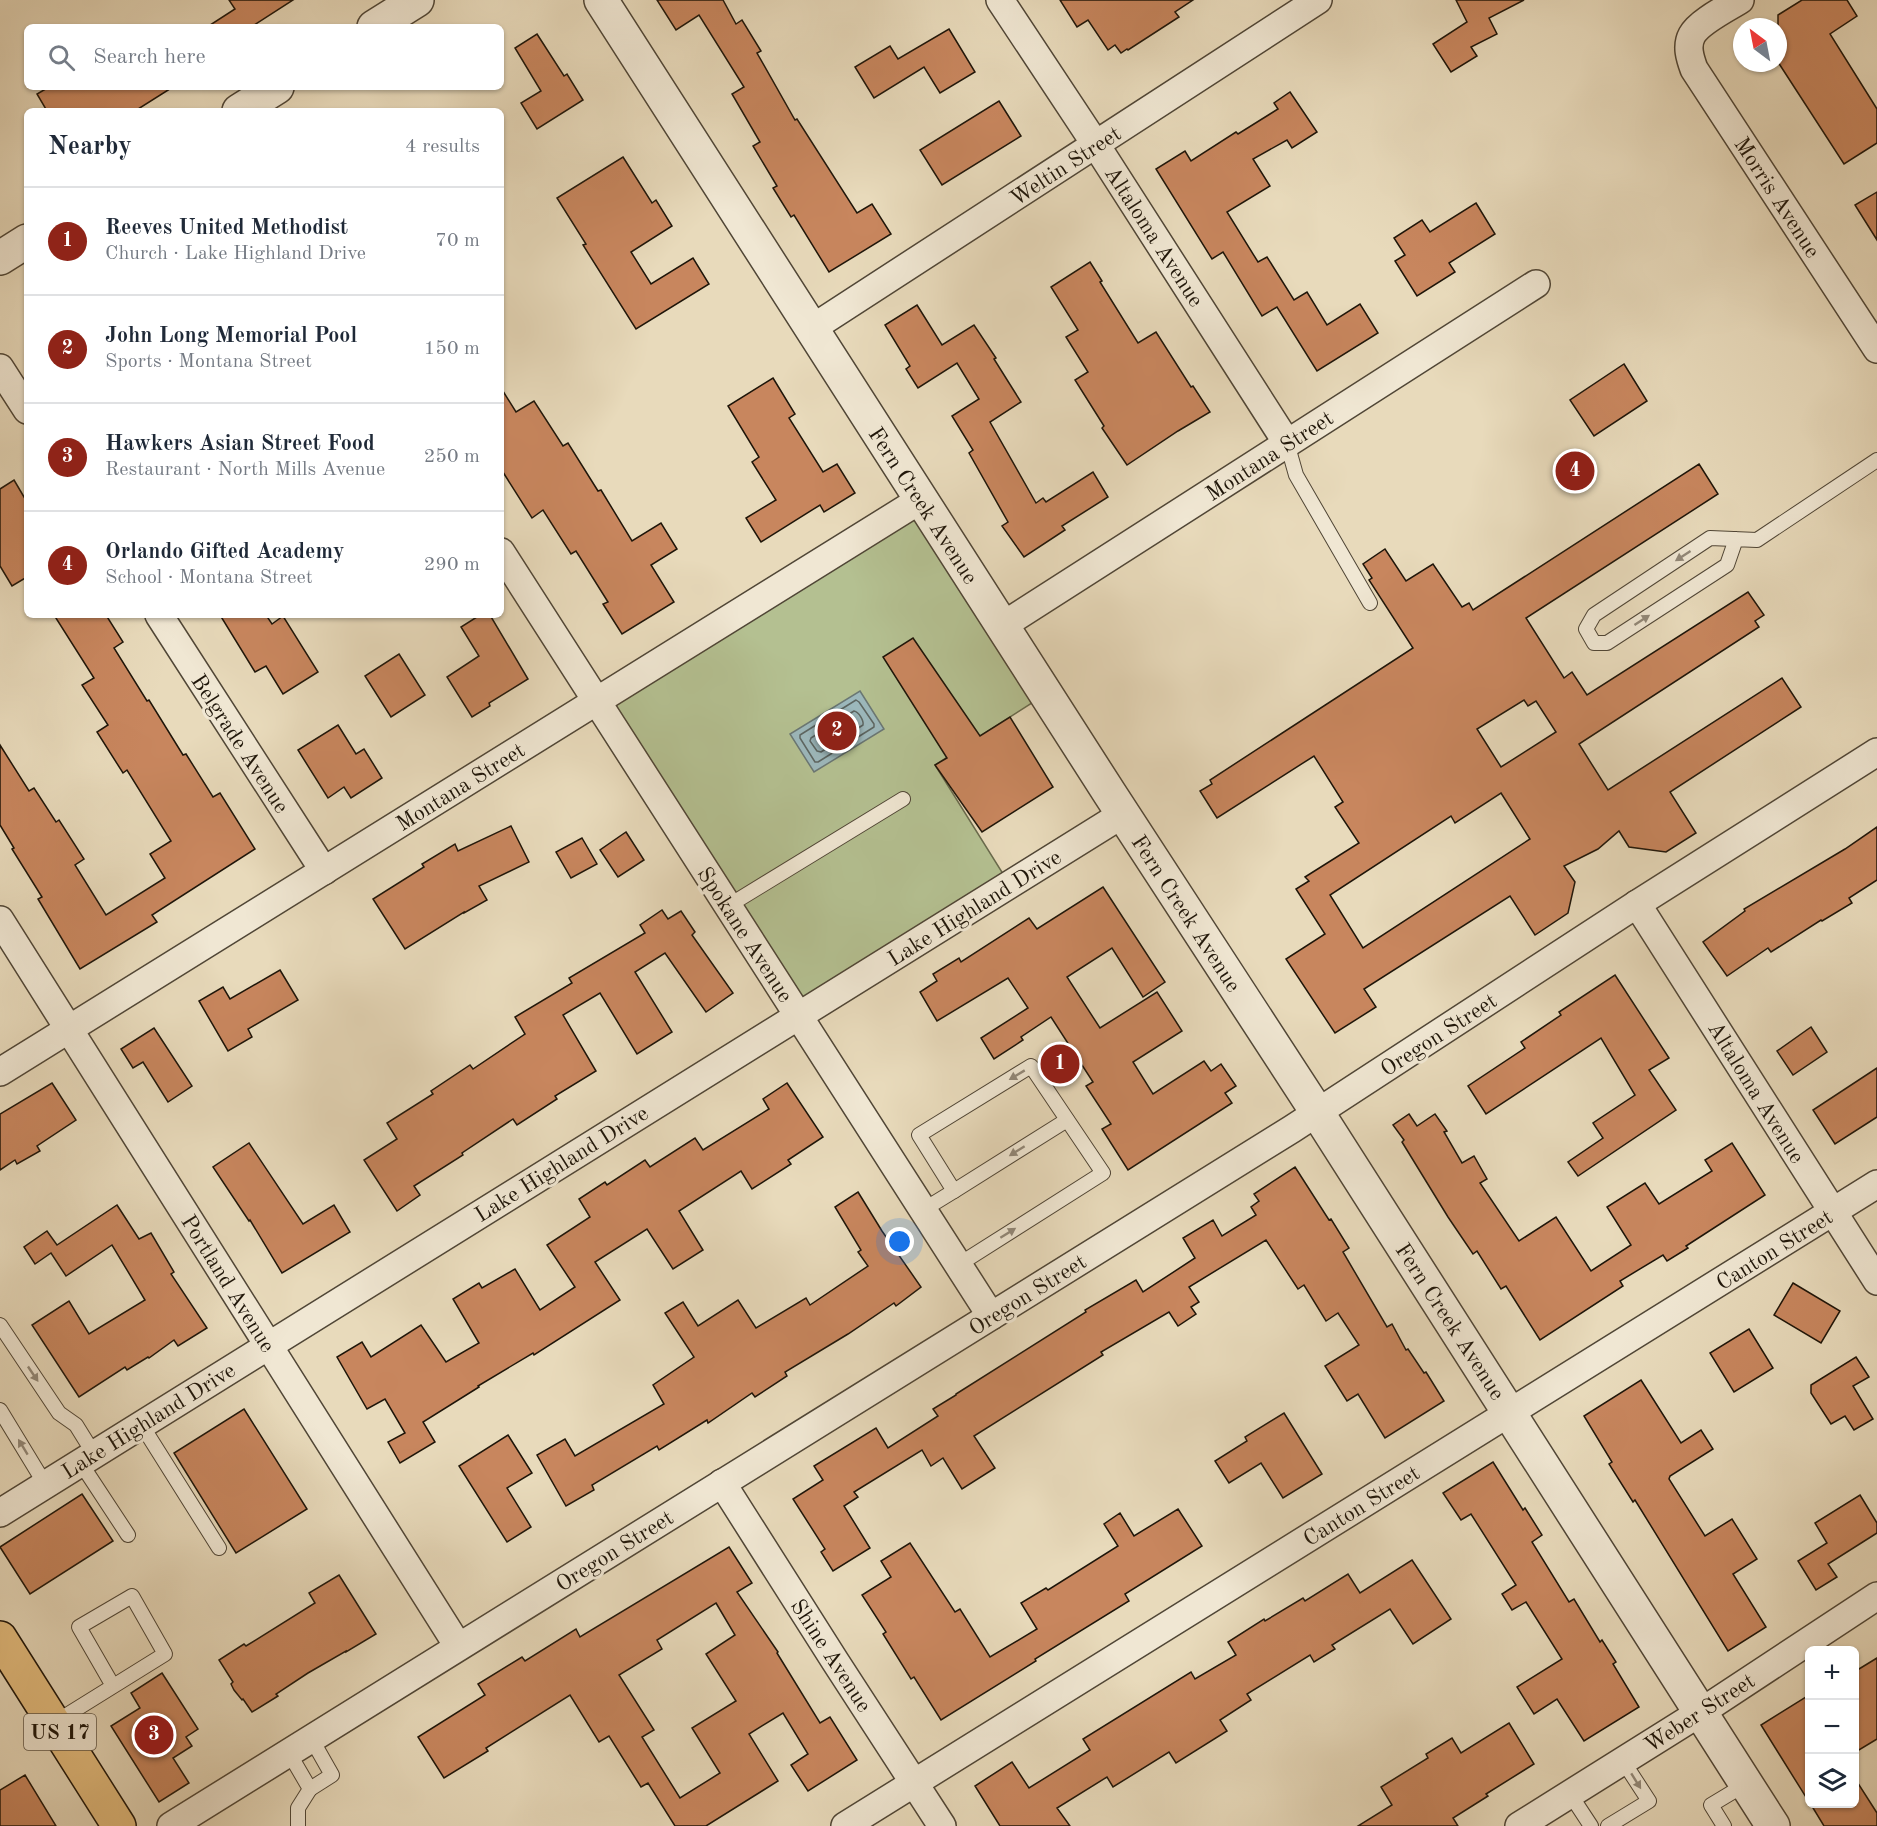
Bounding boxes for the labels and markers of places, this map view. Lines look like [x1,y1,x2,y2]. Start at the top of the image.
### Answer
pin: 4 [1556,448,1594,494]
pin: 2 [818,708,856,754]
pin: 1 [1040,1042,1080,1086]
pin: 3 [134,1712,174,1758]

